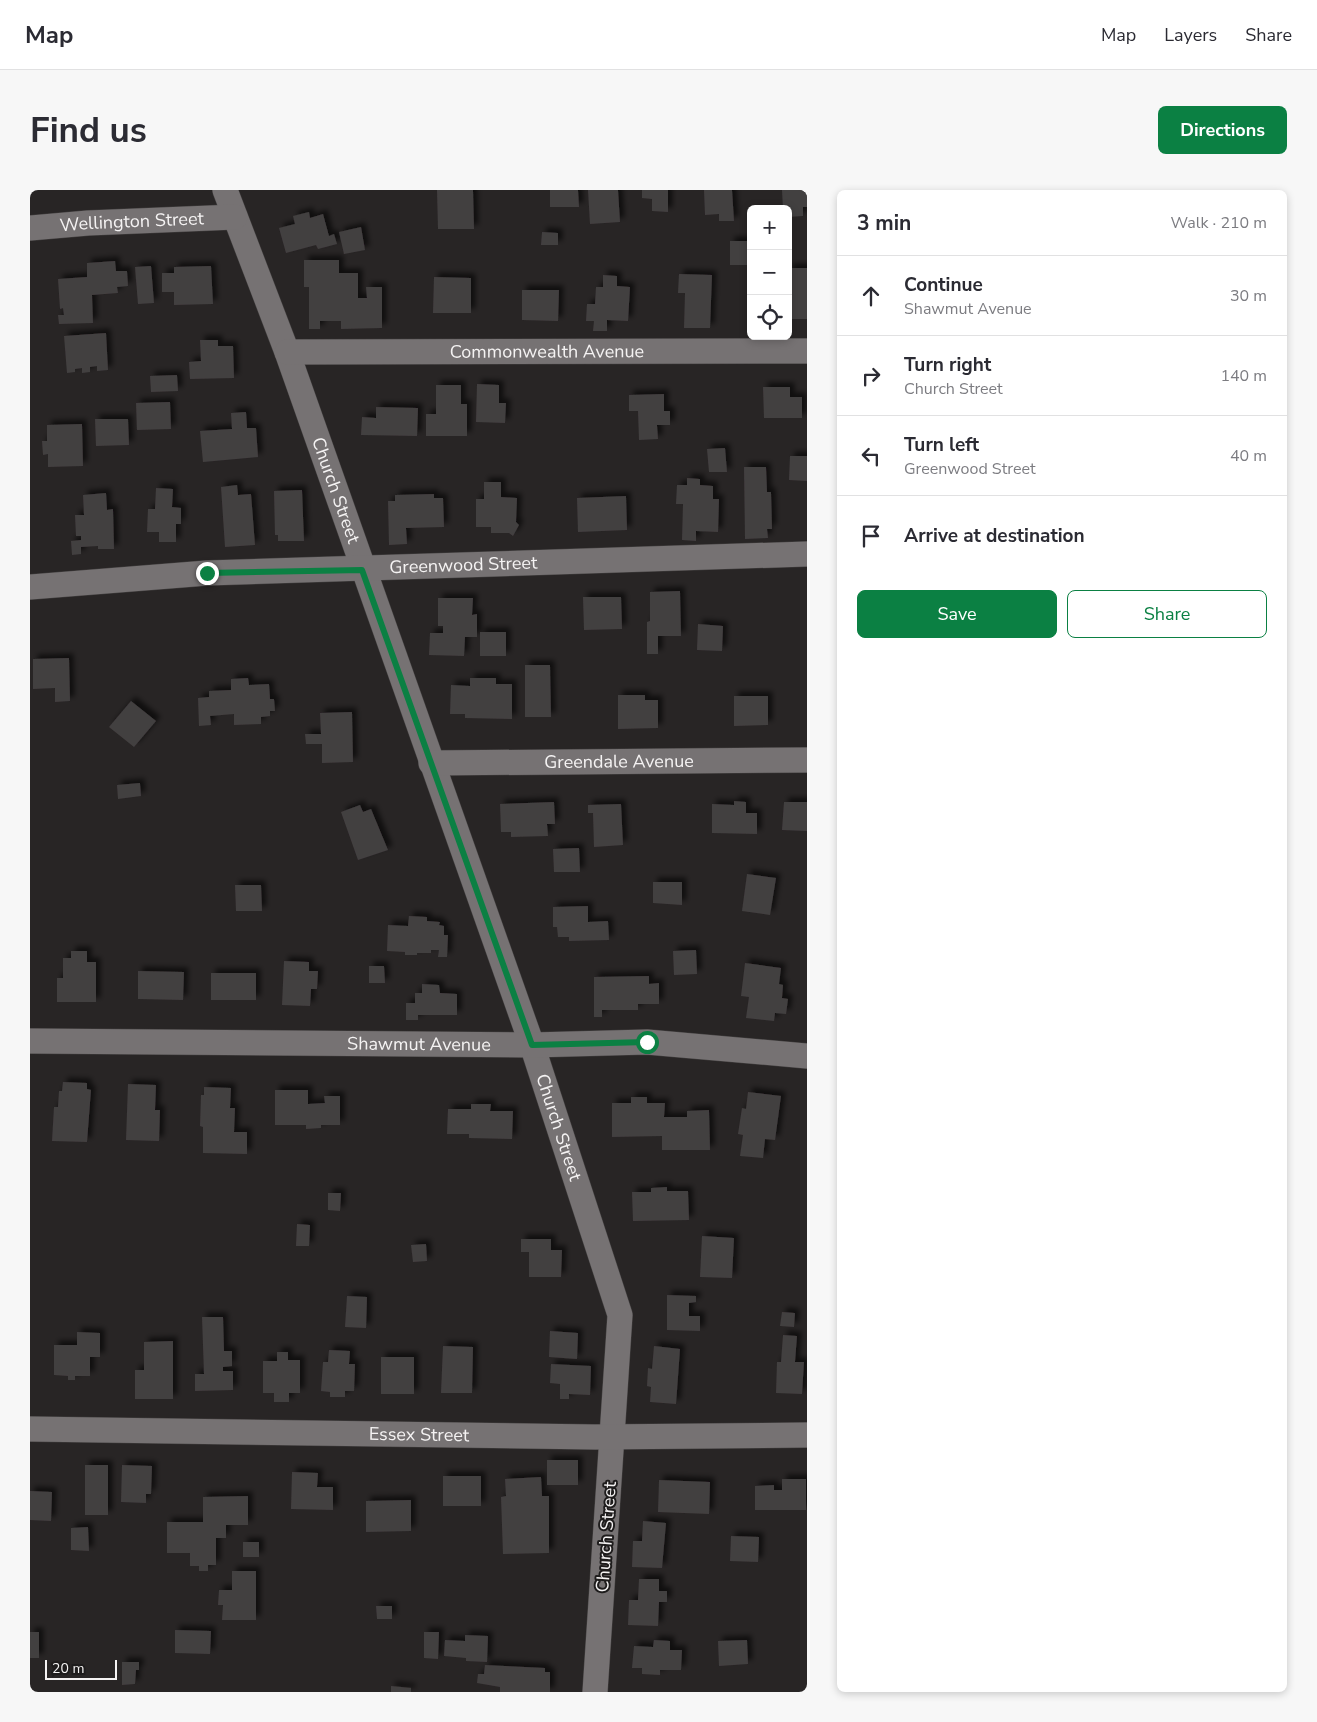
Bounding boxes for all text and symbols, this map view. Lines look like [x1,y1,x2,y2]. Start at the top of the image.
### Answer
text: Map [25,19,73,51]
text: Map [1101,23,1136,47]
text: Layers [1164,23,1217,47]
text: Share [1245,23,1292,47]
button: Directions [1158,106,1287,154]
text: Find us [30,107,147,154]
map controls [747,205,792,340]
button: + [747,205,792,250]
street label: Wellington Street [59,206,205,237]
text: 3 min [857,209,911,237]
text: Walk · 210 m [1171,212,1267,234]
button: − [747,250,792,295]
text: Continue [904,272,983,298]
icon: ahead [857,282,885,310]
text: 30 m [1230,285,1267,307]
button: locate [747,295,792,340]
text: Shawmut Avenue [904,298,1032,320]
street label: Commonwealth Avenue [450,339,644,364]
text: Turn right [904,352,991,378]
icon: right [857,362,885,390]
text: 140 m [1220,365,1267,387]
text: Church Street [904,378,1003,400]
text: Turn left [904,432,979,458]
street label: Church Street [306,434,366,547]
icon: left [857,442,885,470]
text: 40 m [1230,445,1267,467]
text: Greenwood Street [904,458,1036,480]
icon: arrive [857,522,885,550]
text: Arrive at destination [904,523,1085,549]
street label: Greenwood Street [389,551,538,579]
route end [196,562,219,585]
button: Save [857,590,1057,638]
button: Share [1067,590,1267,638]
street label: Greendale Avenue [544,749,694,774]
route start [636,1031,659,1054]
street label: Shawmut Avenue [347,1032,491,1057]
street label: Church Street [530,1071,588,1184]
street label: Essex Street [369,1422,470,1447]
street label: Church Street [590,1480,622,1593]
scale bar [45,1657,118,1680]
text: 20 m [52,1659,84,1678]

